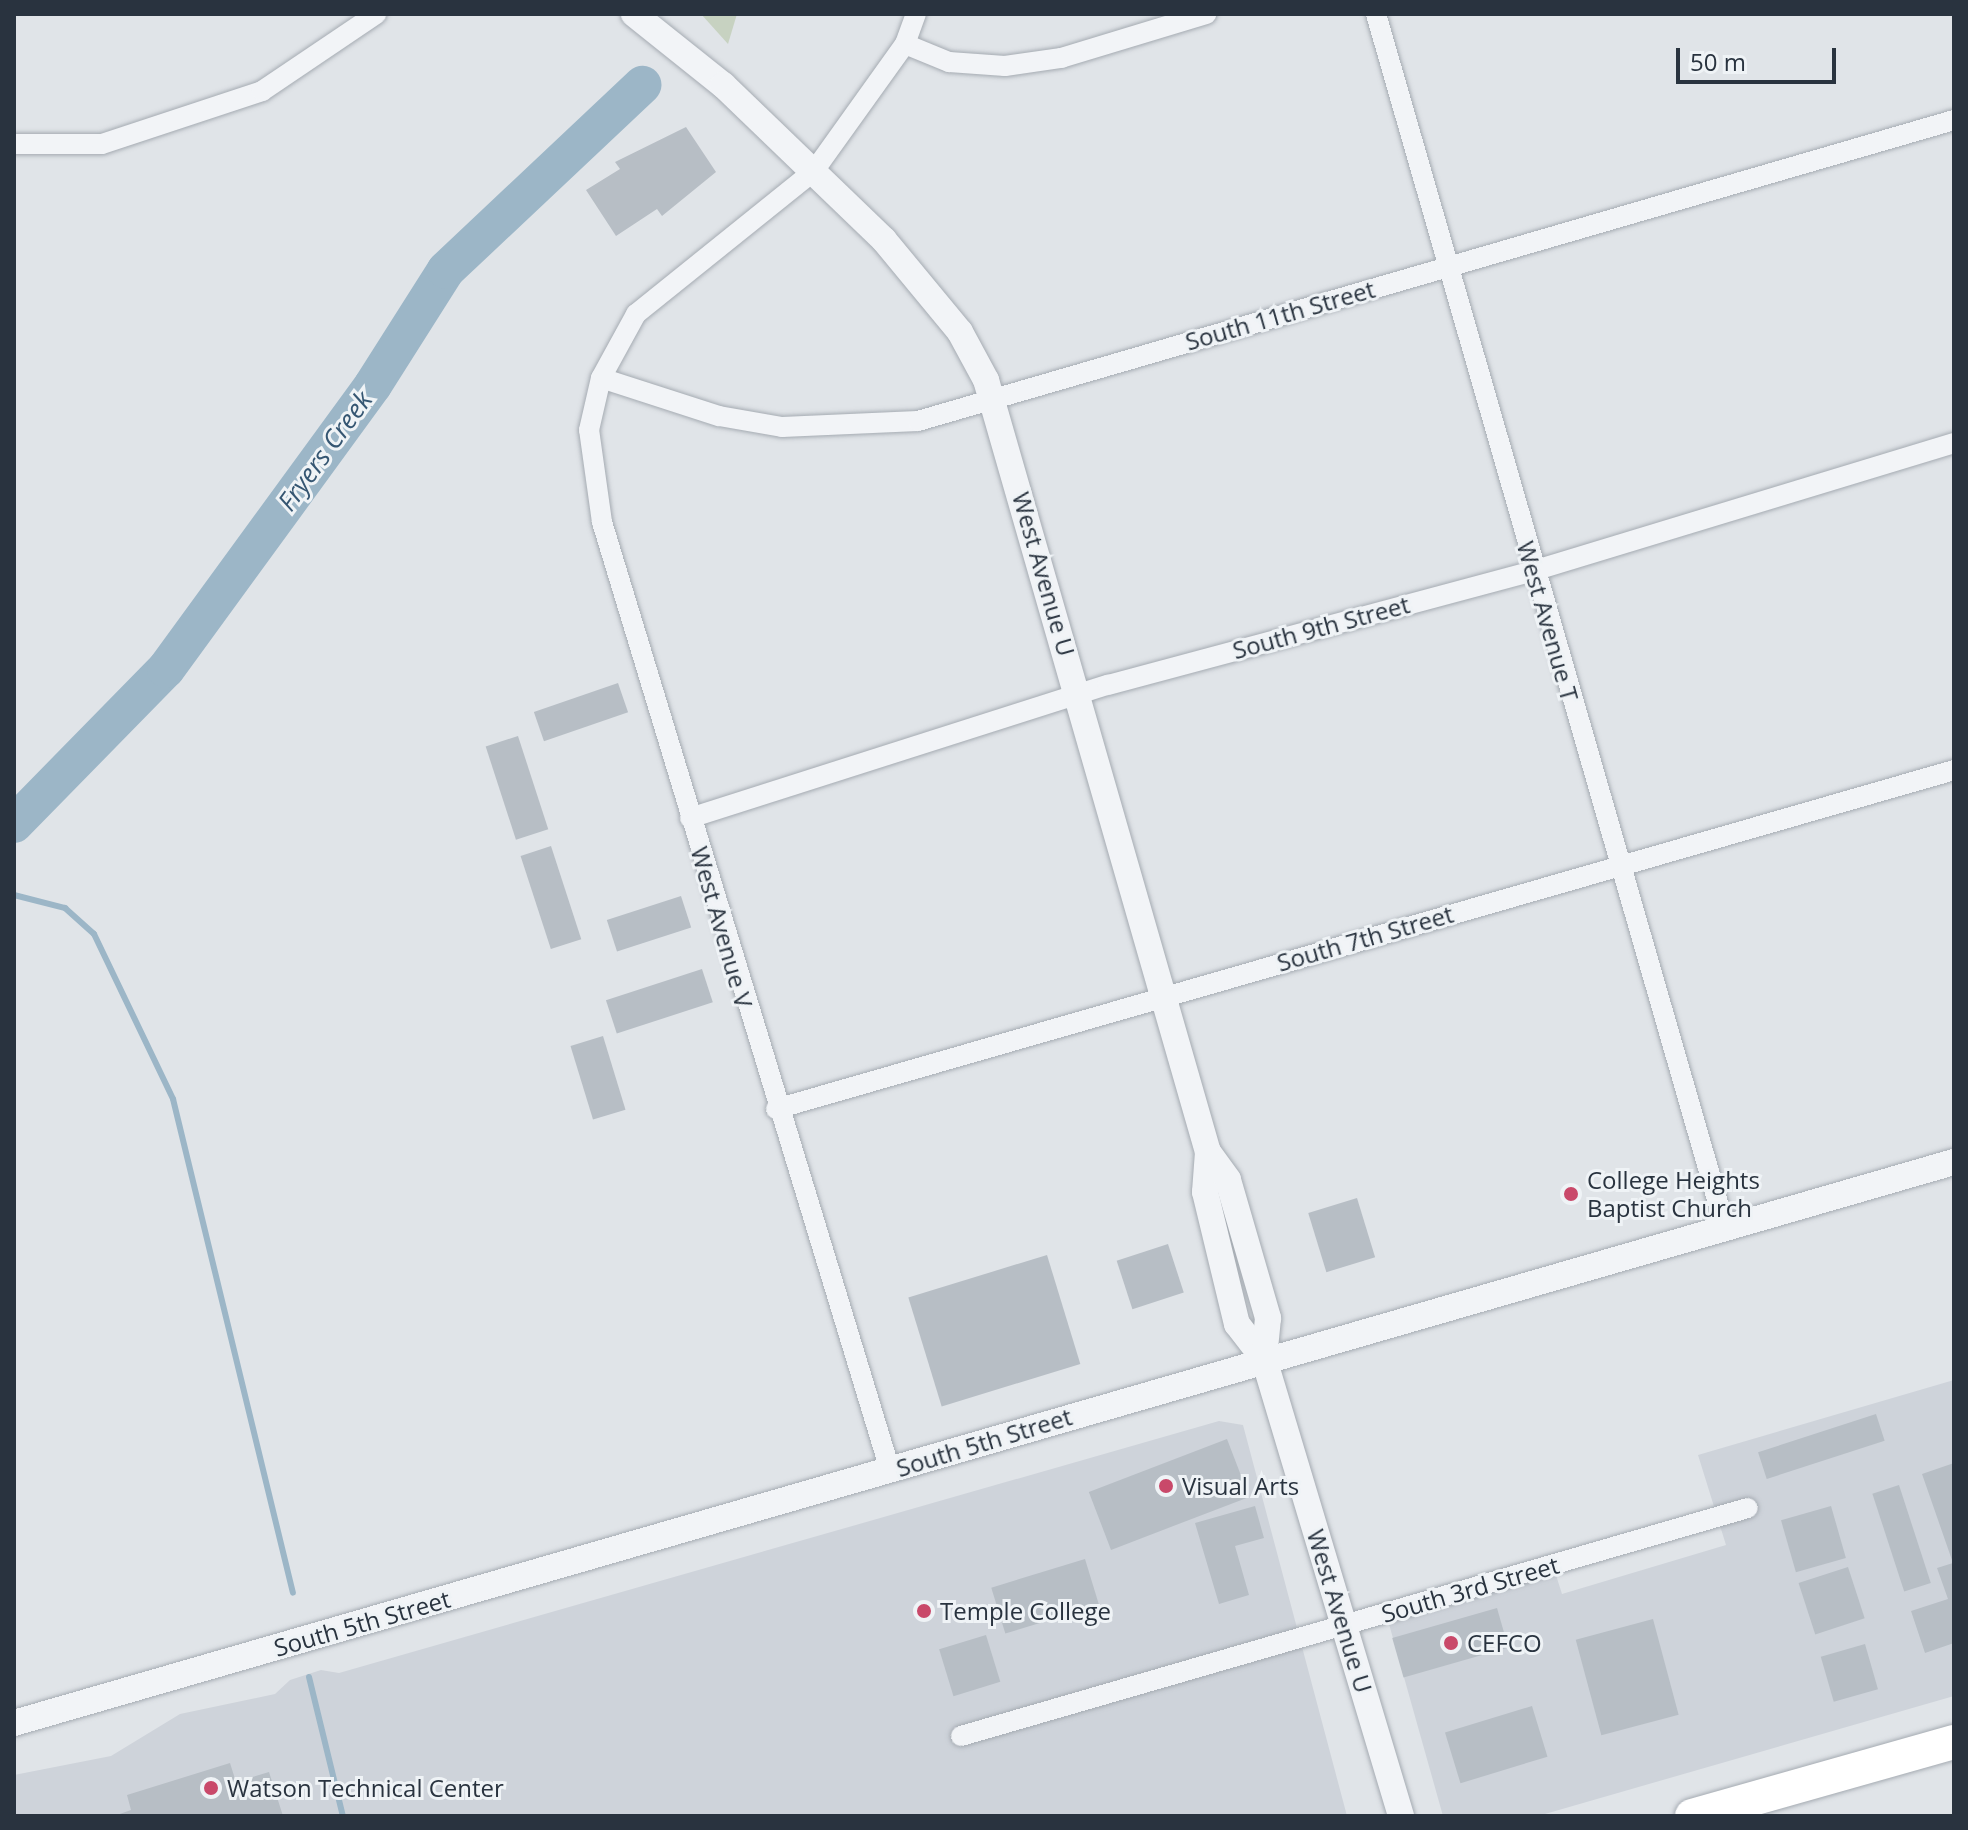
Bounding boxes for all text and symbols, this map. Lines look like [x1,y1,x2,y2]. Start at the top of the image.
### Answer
scale bar [1680,32,1840,82]
text: 50 m [1690,45,1746,78]
street label: South 11th Street [1182,274,1378,356]
water label: Fryers Creek [271,385,379,517]
street label: West Avenue U [1007,489,1081,659]
street label: West Avenue T [1511,538,1585,704]
street label: South 9th Street [1229,590,1413,664]
street label: West Avenue V [685,843,759,1011]
street label: South 7th Street [1274,899,1456,977]
place label: College Heights Baptist Church [1587,1166,1760,1222]
marker: College Heights Baptist Church [1562,1185,1580,1203]
street label: South 5th Street [893,1402,1075,1482]
place label: Visual Arts [1182,1472,1299,1500]
marker: Visual Arts [1157,1477,1175,1495]
street label: West Avenue U [1302,1526,1378,1696]
street label: South 3rd Street [1378,1550,1562,1628]
street label: South 5th Street [271,1584,453,1662]
place label: Temple College [940,1597,1111,1625]
marker: Temple College [915,1602,933,1620]
place label: CEFCO [1467,1629,1542,1657]
marker: CEFCO [1442,1634,1460,1652]
place label: Watson Technical Center [227,1774,504,1802]
marker: Watson Technical Center [202,1779,220,1797]

